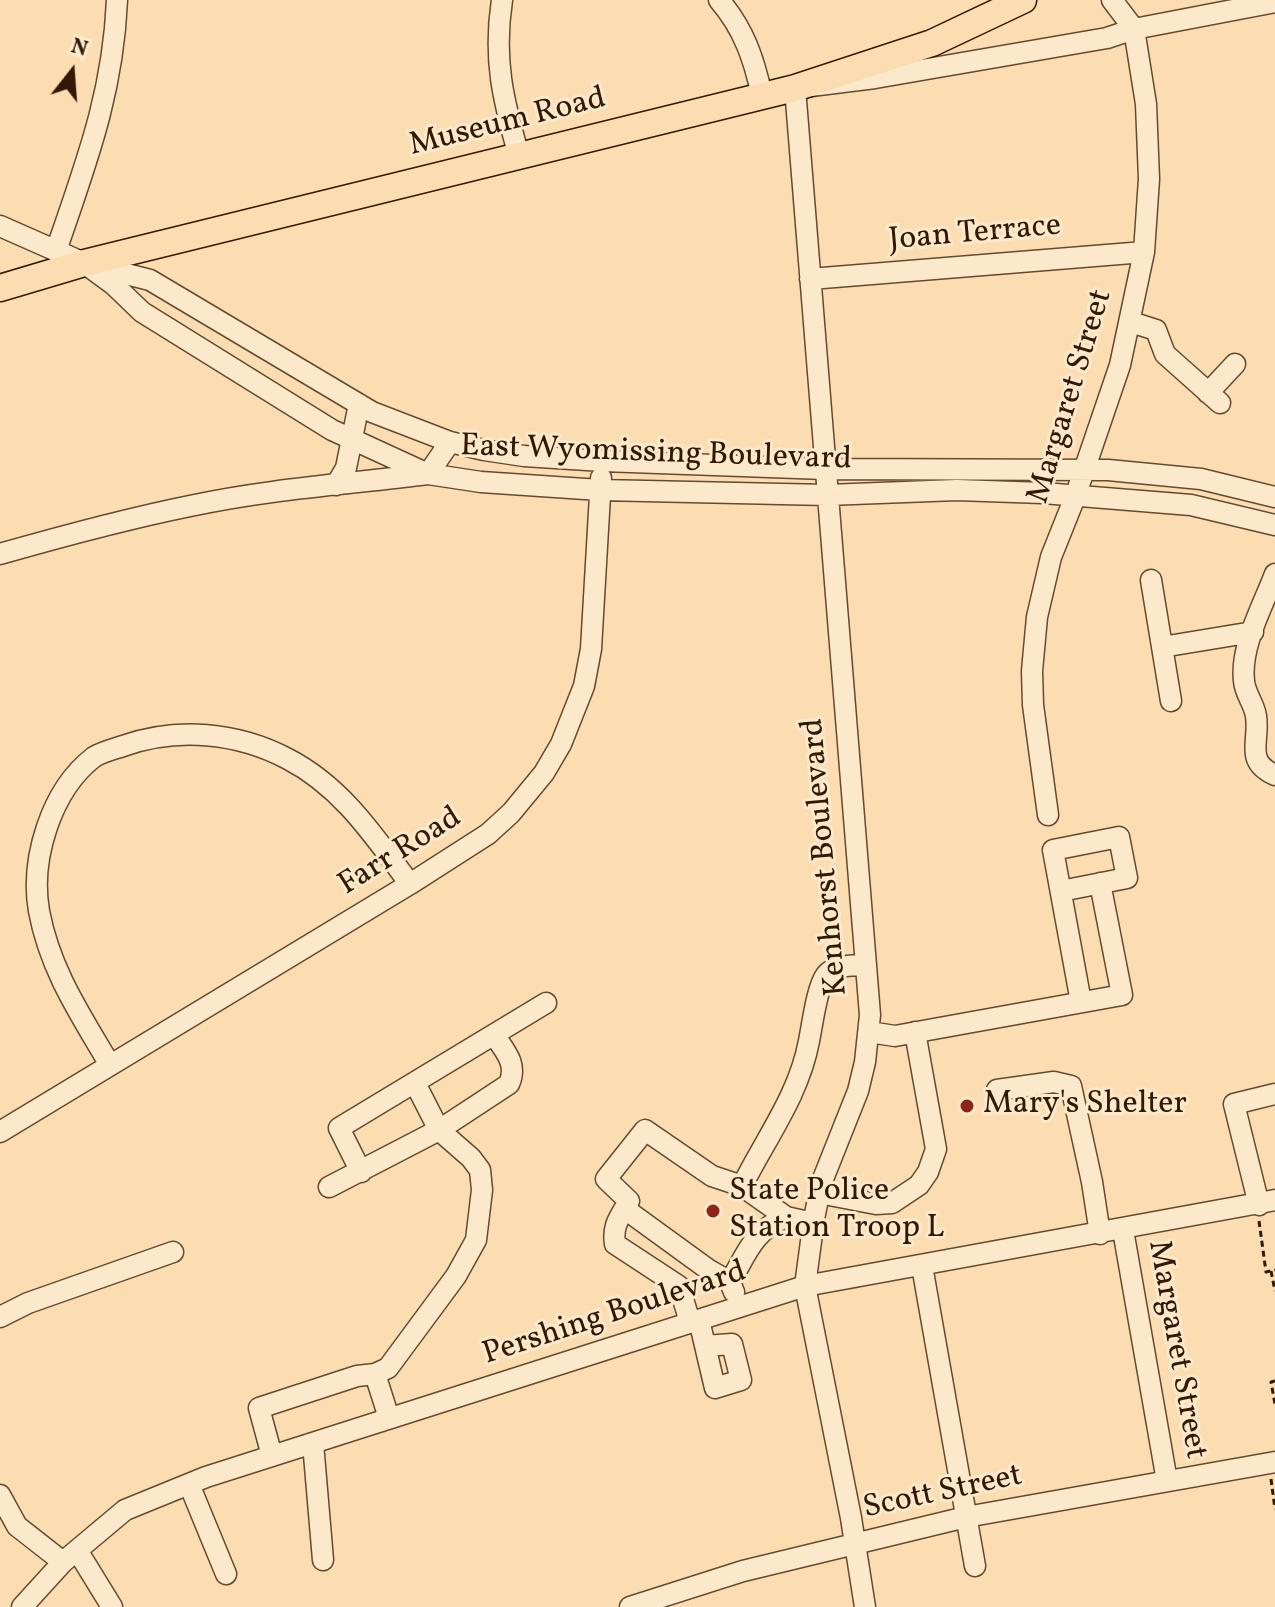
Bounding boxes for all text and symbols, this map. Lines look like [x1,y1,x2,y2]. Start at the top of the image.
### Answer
text: N [67,31,91,66]
north arrow [32,32,112,112]
street label: Museum Road [406,81,610,167]
street label: Joan Terrace [887,208,1063,262]
street label: Margaret Street [1021,285,1123,509]
street label: East Wyomissing Boulevard [460,429,852,481]
street label: Kenhorst Boulevard [796,716,858,998]
street label: Farr Road [332,800,470,906]
place label: Mary's Shelter [983,1087,1187,1125]
marker: Mary's Shelter [958,1097,976,1115]
place label: State Police Station Troop L [729,1174,944,1249]
marker: State Police Station Troop L [704,1202,722,1220]
street label: Margaret Street [1137,1238,1213,1462]
street label: Pershing Boulevard [479,1254,751,1376]
street label: Scott Street [860,1458,1026,1530]

